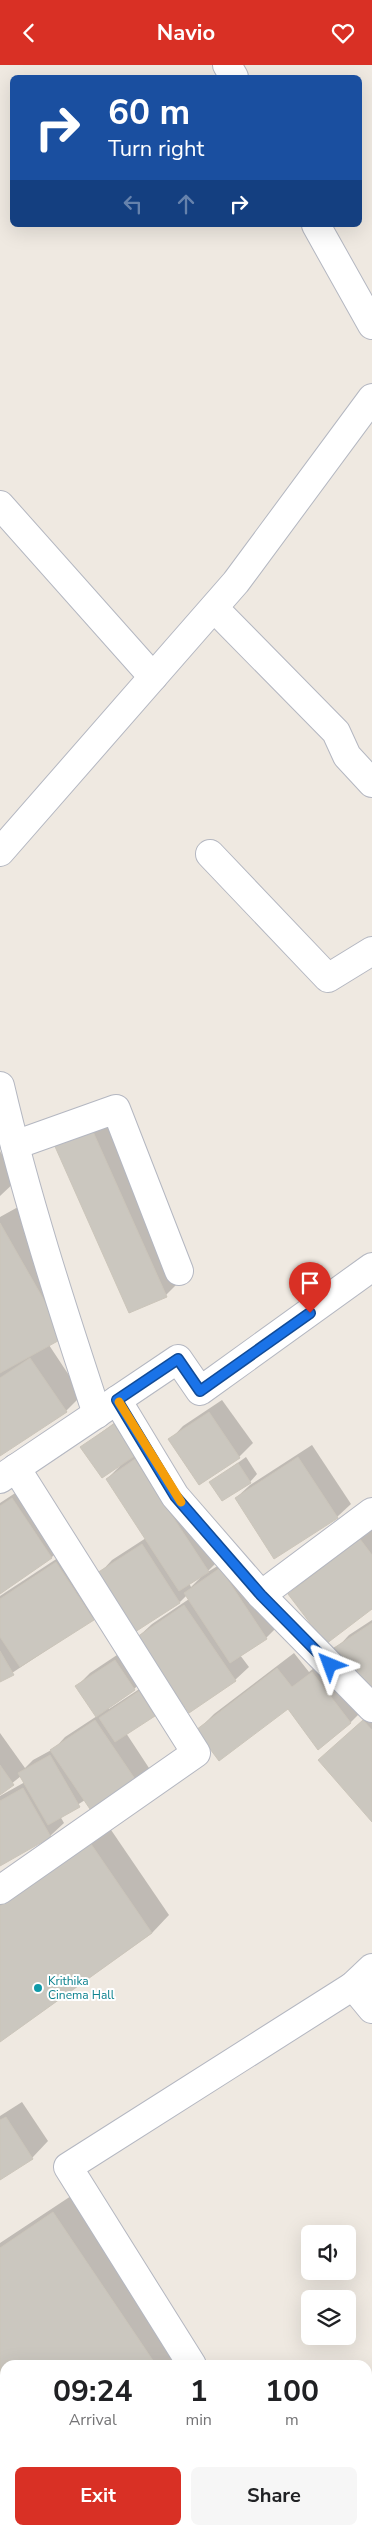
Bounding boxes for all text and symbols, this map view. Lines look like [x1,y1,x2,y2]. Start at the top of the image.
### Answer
text: Navio [157,18,215,48]
icon: back [15,19,43,47]
icon: heart [329,19,357,47]
text: 60 m [108,89,190,136]
icon: right [25,95,90,160]
text: Turn right [108,134,204,164]
icon: left [119,190,147,218]
icon: ahead [172,190,200,218]
icon: right [225,190,253,218]
pin [289,1262,331,1313]
icon: arrive [296,1269,324,1297]
position arrow [303,1638,355,1690]
place label: Krithika Cinema Hall [48,1973,115,2003]
marker: Krithika Cinema Hall [32,1982,44,1994]
map controls [301,2225,356,2345]
button: sound [301,2225,356,2280]
button: layers [301,2290,356,2345]
text: 09:24 [53,2371,132,2412]
text: 1 [190,2371,208,2412]
text: 100 [265,2371,319,2412]
text: Arrival [69,2409,117,2431]
text: min [185,2409,212,2431]
text: m [285,2409,299,2431]
button: Exit [15,2467,181,2525]
button: Share [191,2467,357,2525]

